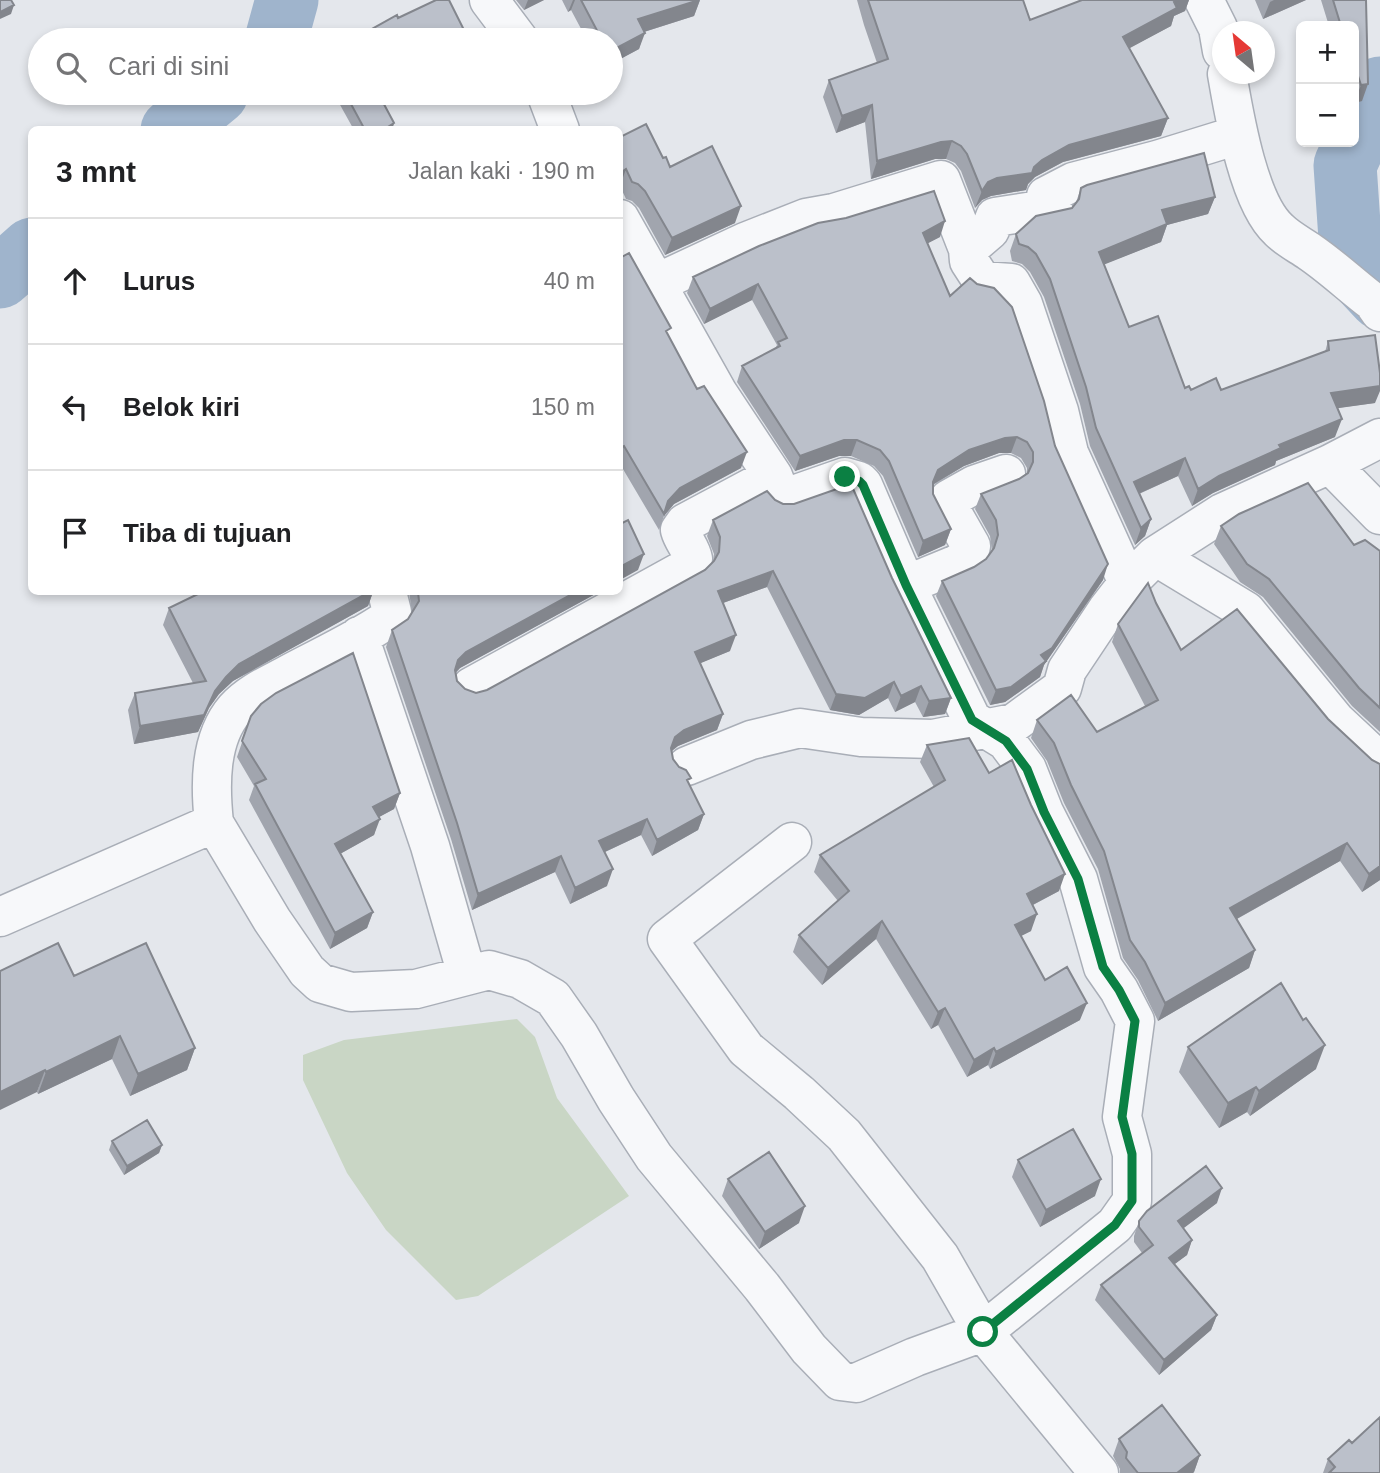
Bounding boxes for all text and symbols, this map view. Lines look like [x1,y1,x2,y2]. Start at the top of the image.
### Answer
north arrow [1212,21,1275,84]
map controls [1296,21,1359,147]
button: + [1296,21,1359,84]
search box [28,28,623,105]
icon: search [52,48,90,86]
text: Cari di sini [108,51,229,81]
button: − [1296,84,1359,147]
text: 3 mnt [56,155,136,188]
text: Jalan kaki · 190 m [408,158,595,184]
icon: ahead [56,262,94,300]
text: Lurus [123,266,195,296]
text: 40 m [544,268,595,294]
icon: left [56,388,94,426]
text: Belok kiri [123,392,240,422]
text: 150 m [531,394,595,420]
route end [829,461,860,492]
icon: arrive [56,514,94,552]
text: Tiba di tujuan [123,518,292,548]
route start [967,1316,998,1347]

